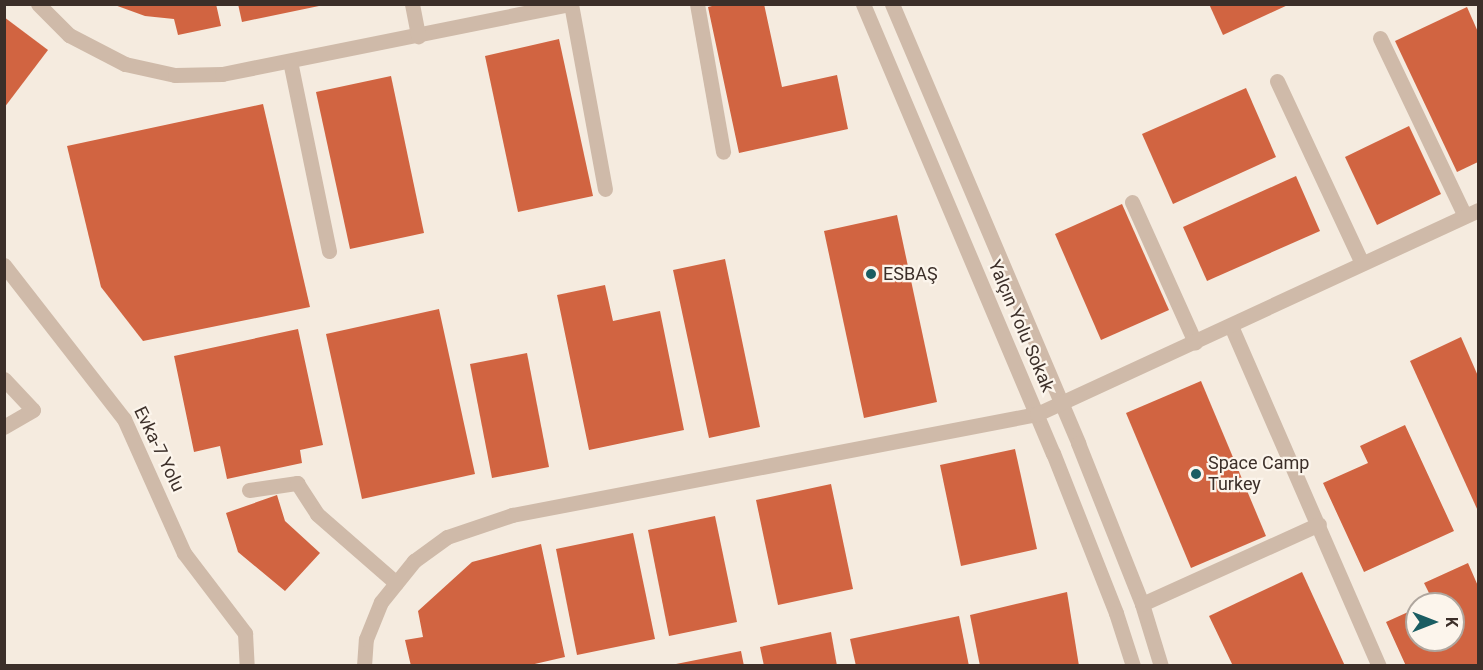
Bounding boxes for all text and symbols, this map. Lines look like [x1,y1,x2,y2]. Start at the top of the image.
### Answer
street label: Yalçın Yolu Sokak [984,257,1058,395]
place label: ESBAŞ [883,263,938,285]
marker: ESBAŞ [864,267,878,281]
street label: Evka-7 Yolu [129,403,189,495]
place label: Space Camp Turkey [1208,453,1309,496]
marker: Space Camp Turkey [1189,467,1203,481]
north arrow [1405,592,1465,652]
text: K [1442,617,1461,627]

